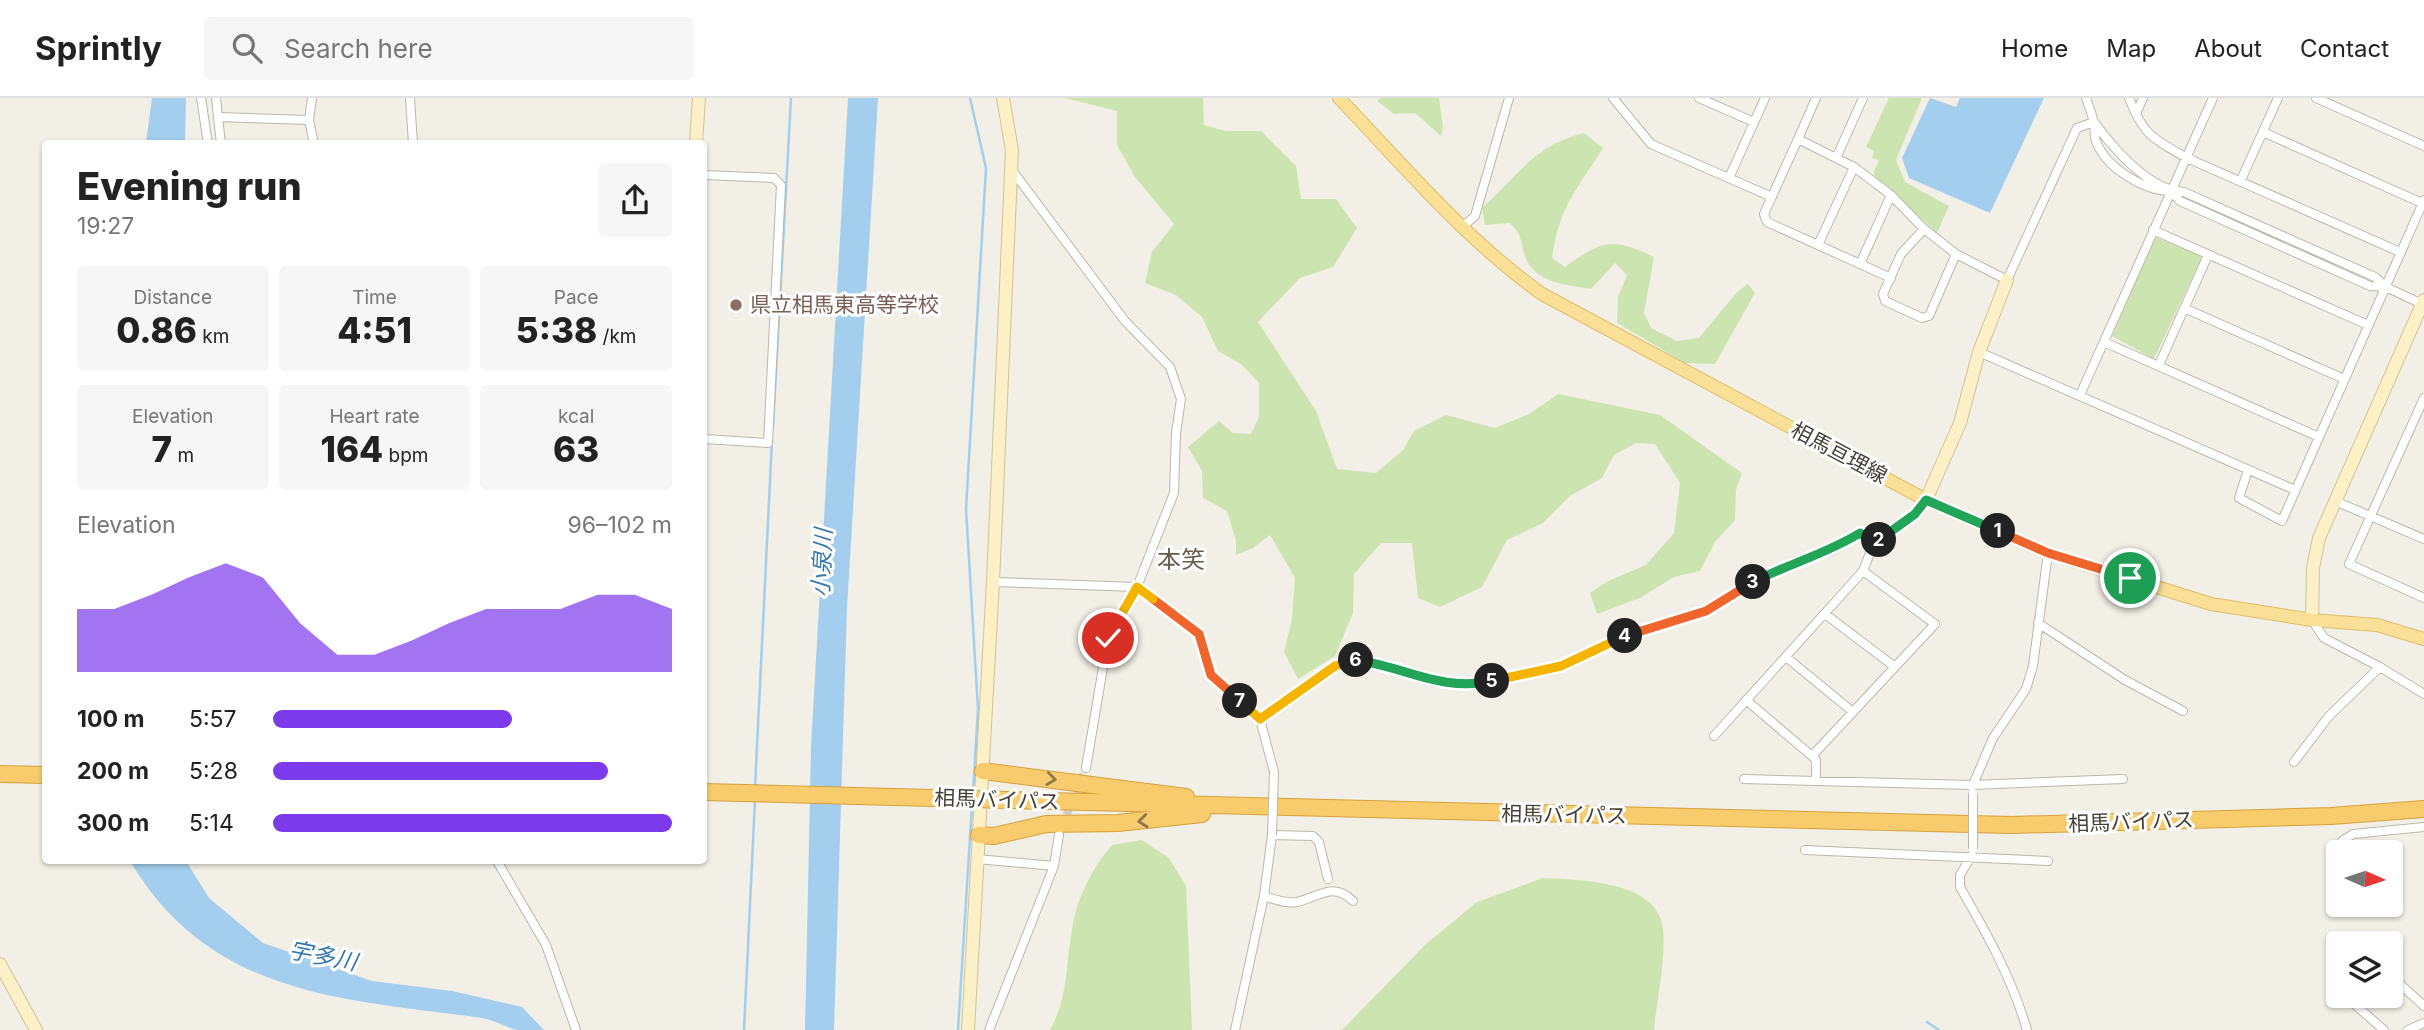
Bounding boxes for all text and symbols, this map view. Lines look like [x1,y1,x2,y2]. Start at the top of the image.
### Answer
search box [204,17,694,80]
text: Sprintly [35,28,162,68]
icon: search [228,29,266,67]
text: Search here [284,33,433,64]
text: Home [2001,34,2068,63]
text: Map [2106,34,2156,63]
text: About [2194,34,2262,63]
text: Contact [2300,34,2389,63]
text: Evening run [77,163,302,209]
button: share [598,163,672,237]
text: 19:27 [77,212,134,240]
text: Distance [134,286,212,309]
text: Time [352,286,397,309]
text: Pace [554,286,599,309]
place label: 県立相馬東高等学校 [750,292,939,317]
marker: 県立相馬東高等学校 [728,297,744,313]
text: 0.86 [116,309,197,351]
text: 4:51 [337,309,412,351]
text: 5:38 [516,309,597,351]
text: km [197,325,229,348]
text: /km [597,325,636,348]
text: Elevation [132,405,214,428]
text: Heart rate [329,405,419,428]
text: kcal [558,405,594,428]
street label: 相馬亘理線 [1787,417,1891,488]
text: 7 [152,428,172,470]
text: 164 [321,428,383,470]
text: 63 [553,428,599,470]
text: m [172,444,194,467]
text: bpm [383,444,428,467]
text: Elevation [77,511,176,539]
text: 96–102 m [567,511,672,539]
pin: 1 [1980,514,2016,548]
text: 1 [1993,519,2002,542]
pin: 2 [1862,522,1896,558]
water label: 小泉川 [806,525,838,598]
text: 2 [1873,528,1884,551]
district label: 本笑 [1157,545,1205,574]
pin [2100,548,2160,608]
icon: arrive [2111,559,2149,597]
pin: 3 [1736,564,1770,600]
text: 3 [1746,570,1759,593]
pin [1078,608,1138,668]
pin: 4 [1608,618,1642,654]
icon: check [1089,619,1127,657]
text: 4 [1618,624,1631,647]
pin: 6 [1338,642,1374,678]
text: 6 [1349,648,1362,671]
pin: 5 [1474,664,1510,698]
text: 5 [1485,669,1498,692]
pin: 7 [1222,684,1258,718]
text: 7 [1234,689,1245,712]
text: 100 m [77,705,144,733]
text: 5:57 [189,705,237,733]
text: 200 m [77,757,149,785]
text: 5:28 [189,757,238,785]
one-way arrow [1045,771,1057,786]
street label: 相馬バイパス [934,785,1060,814]
street label: 相馬バイパス [1501,801,1627,828]
street label: 相馬バイパス [2068,807,2194,836]
text: 300 m [77,809,149,837]
text: 5:14 [189,809,234,837]
one-way arrow [1138,813,1149,828]
north arrow [2326,840,2403,917]
map controls [2326,840,2403,1008]
button: layers [2326,931,2403,1008]
water label: 宇多川 [286,936,362,977]

